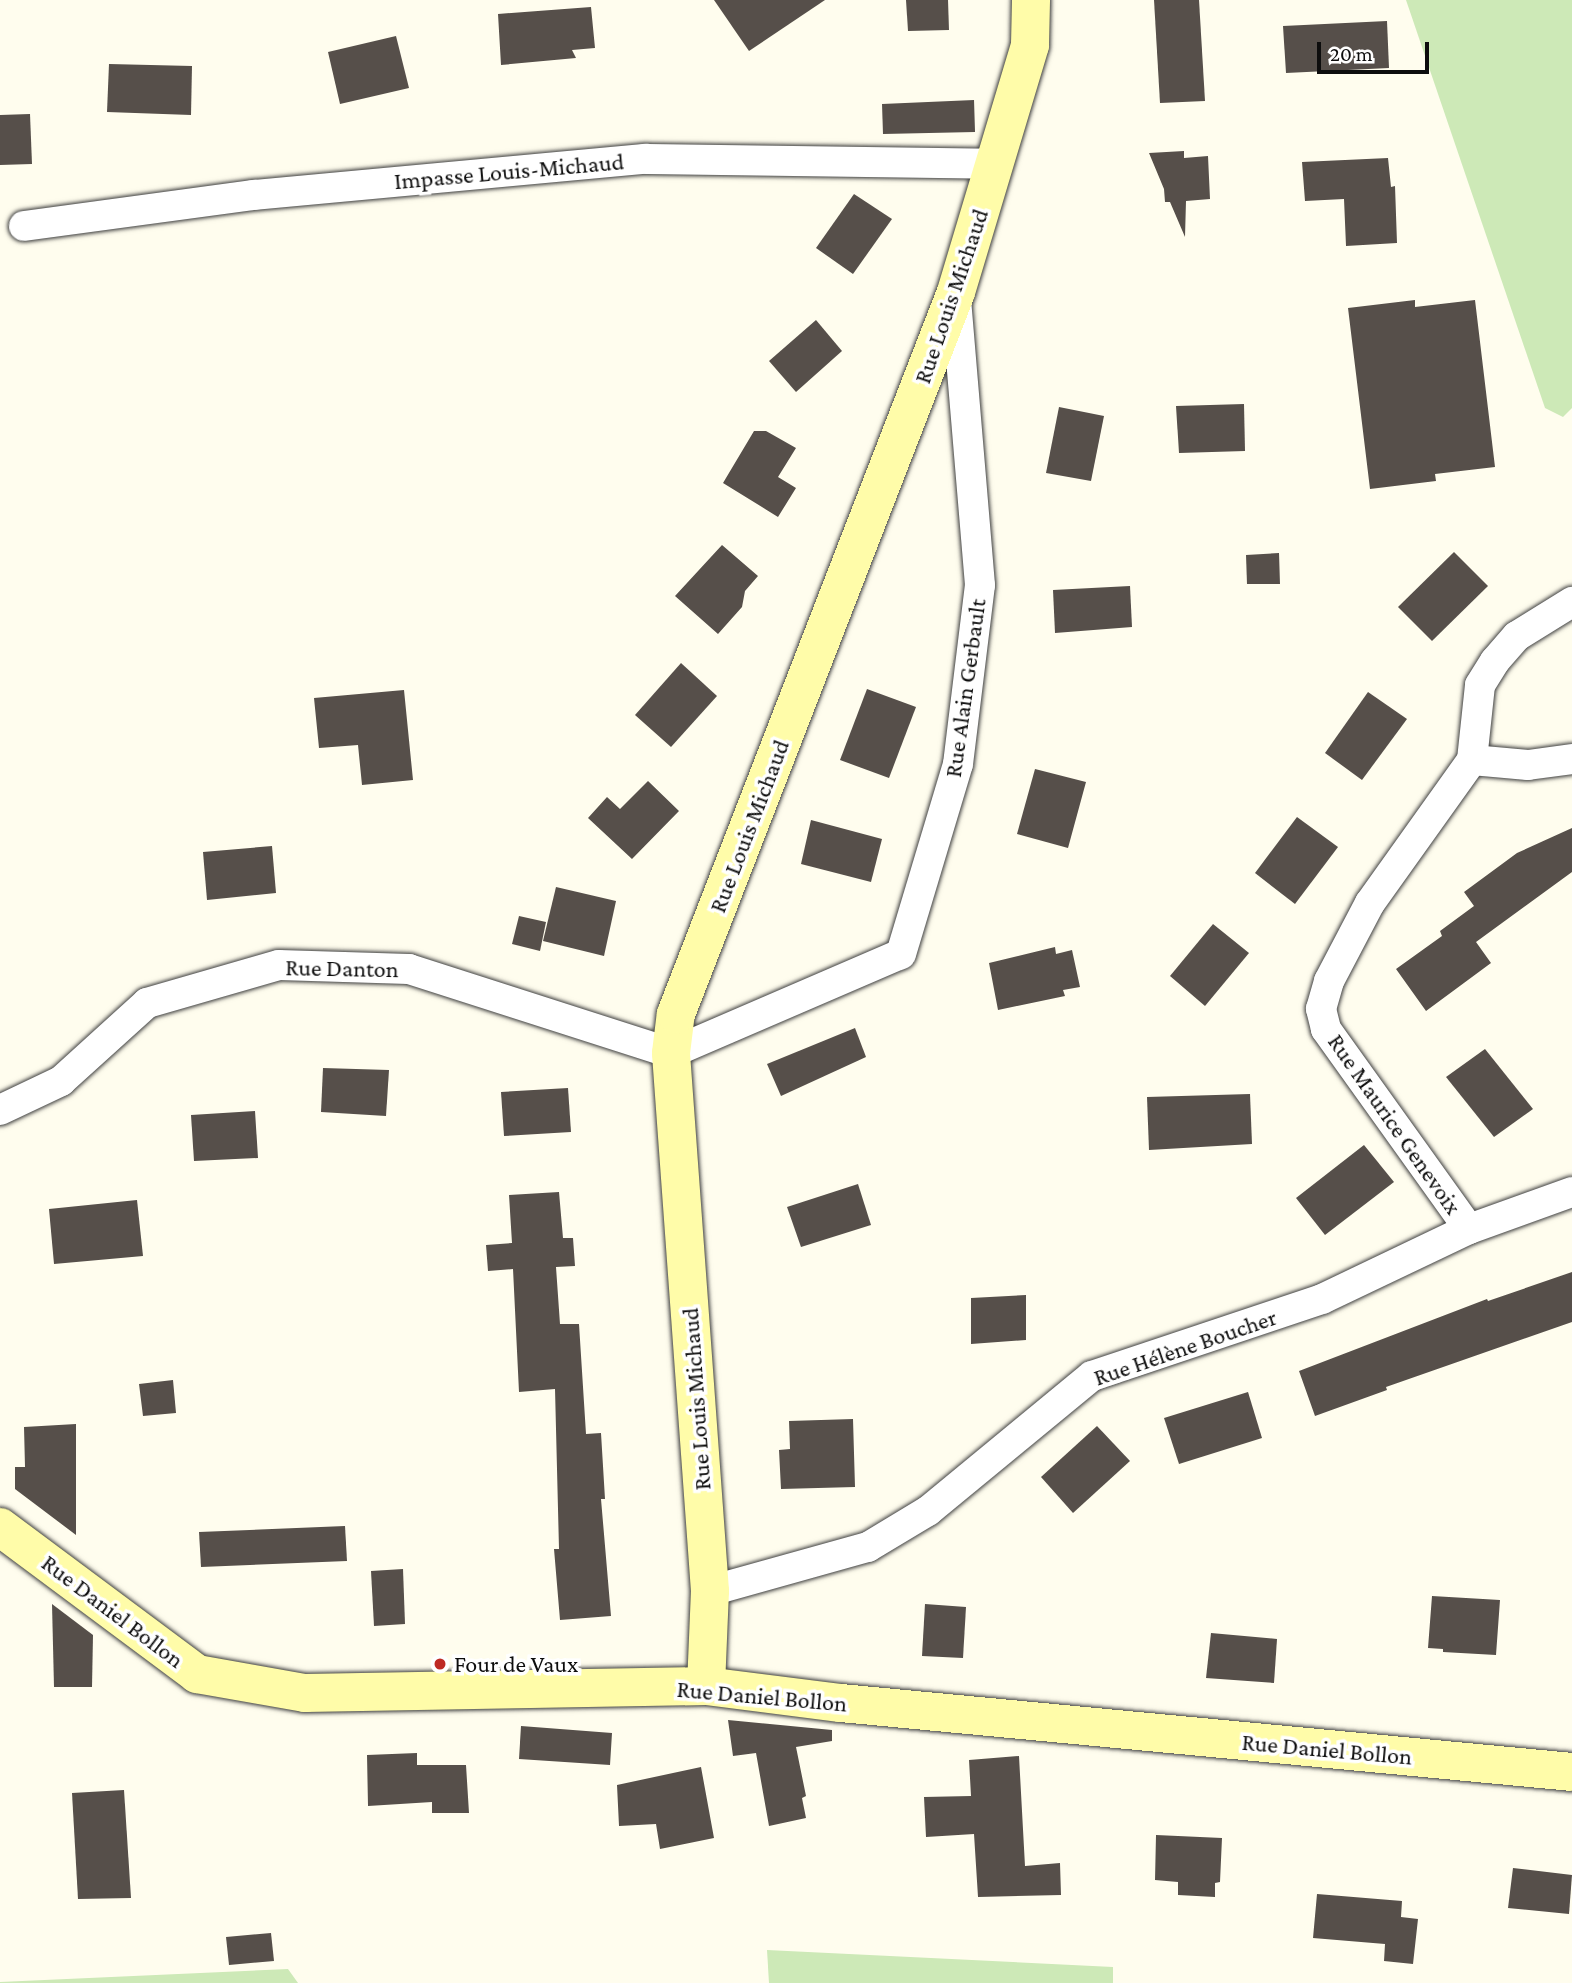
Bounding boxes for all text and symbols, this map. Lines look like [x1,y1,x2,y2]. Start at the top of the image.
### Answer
scale bar [1320,28,1432,72]
text: 20 m [1330,42,1373,66]
street label: Impasse Louis-Michaud [393,147,625,195]
street label: Rue Louis Michaud [908,205,994,387]
street label: Rue Alain Gerbault [938,597,992,779]
street label: Rue Louis Michaud [703,735,795,917]
street label: Rue Danton [285,953,399,983]
street label: Rue Maurice Genevoix [1322,1028,1468,1220]
street label: Rue Hélène Boucher [1090,1302,1280,1392]
street label: Rue Louis Michaud [675,1307,717,1491]
street label: Rue Daniel Bollon [36,1548,190,1674]
place label: Four de Vaux [454,1650,578,1678]
marker: Four de Vaux [432,1656,448,1672]
street label: Rue Daniel Bollon [676,1674,848,1718]
street label: Rue Daniel Bollon [1241,1727,1413,1771]

